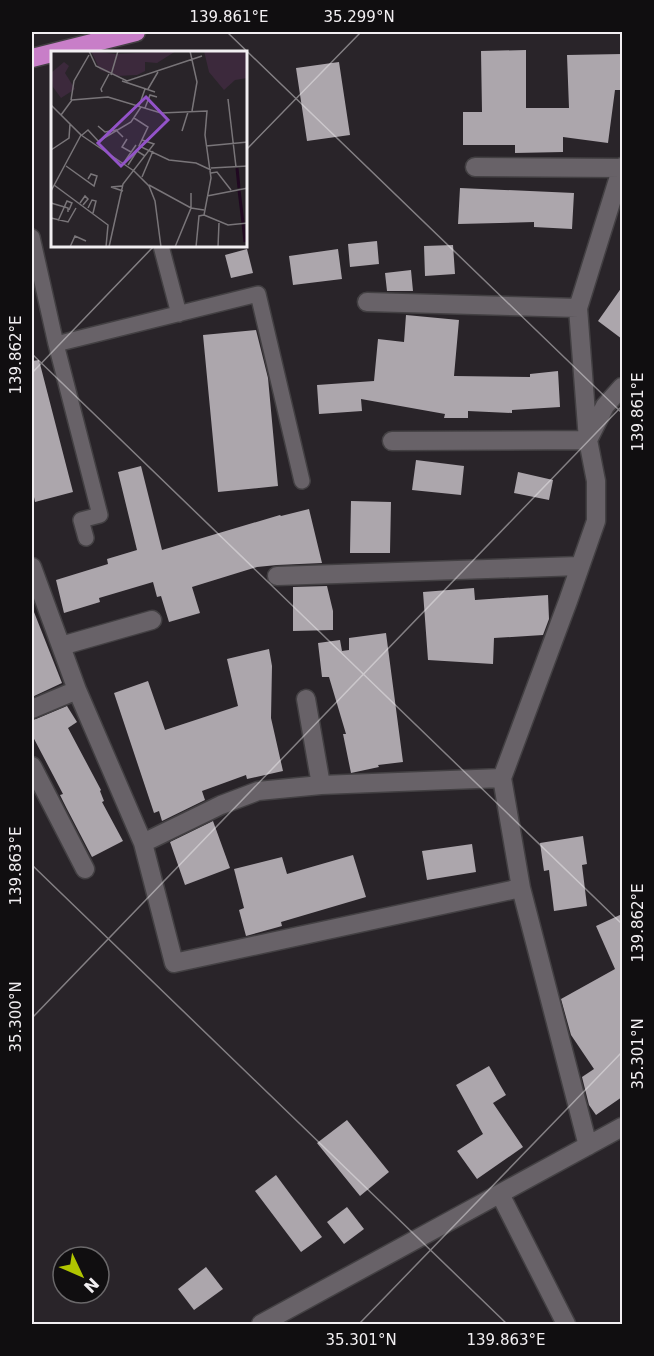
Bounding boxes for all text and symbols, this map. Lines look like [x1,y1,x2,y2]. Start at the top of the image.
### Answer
text: 139.861°E [189,8,269,26]
text: 35.299°N [323,8,395,26]
inset map [51,51,248,248]
text: 139.862°E [7,315,25,395]
text: 139.861°E [629,372,647,452]
text: 139.863°E [7,826,25,906]
text: 139.862°E [629,883,647,963]
text: 35.300°N [7,981,25,1053]
text: 35.301°N [629,1018,647,1090]
north arrow [51,1245,111,1305]
text: N [80,1274,103,1296]
text: 35.301°N [325,1331,397,1349]
text: 139.863°E [466,1331,546,1349]

